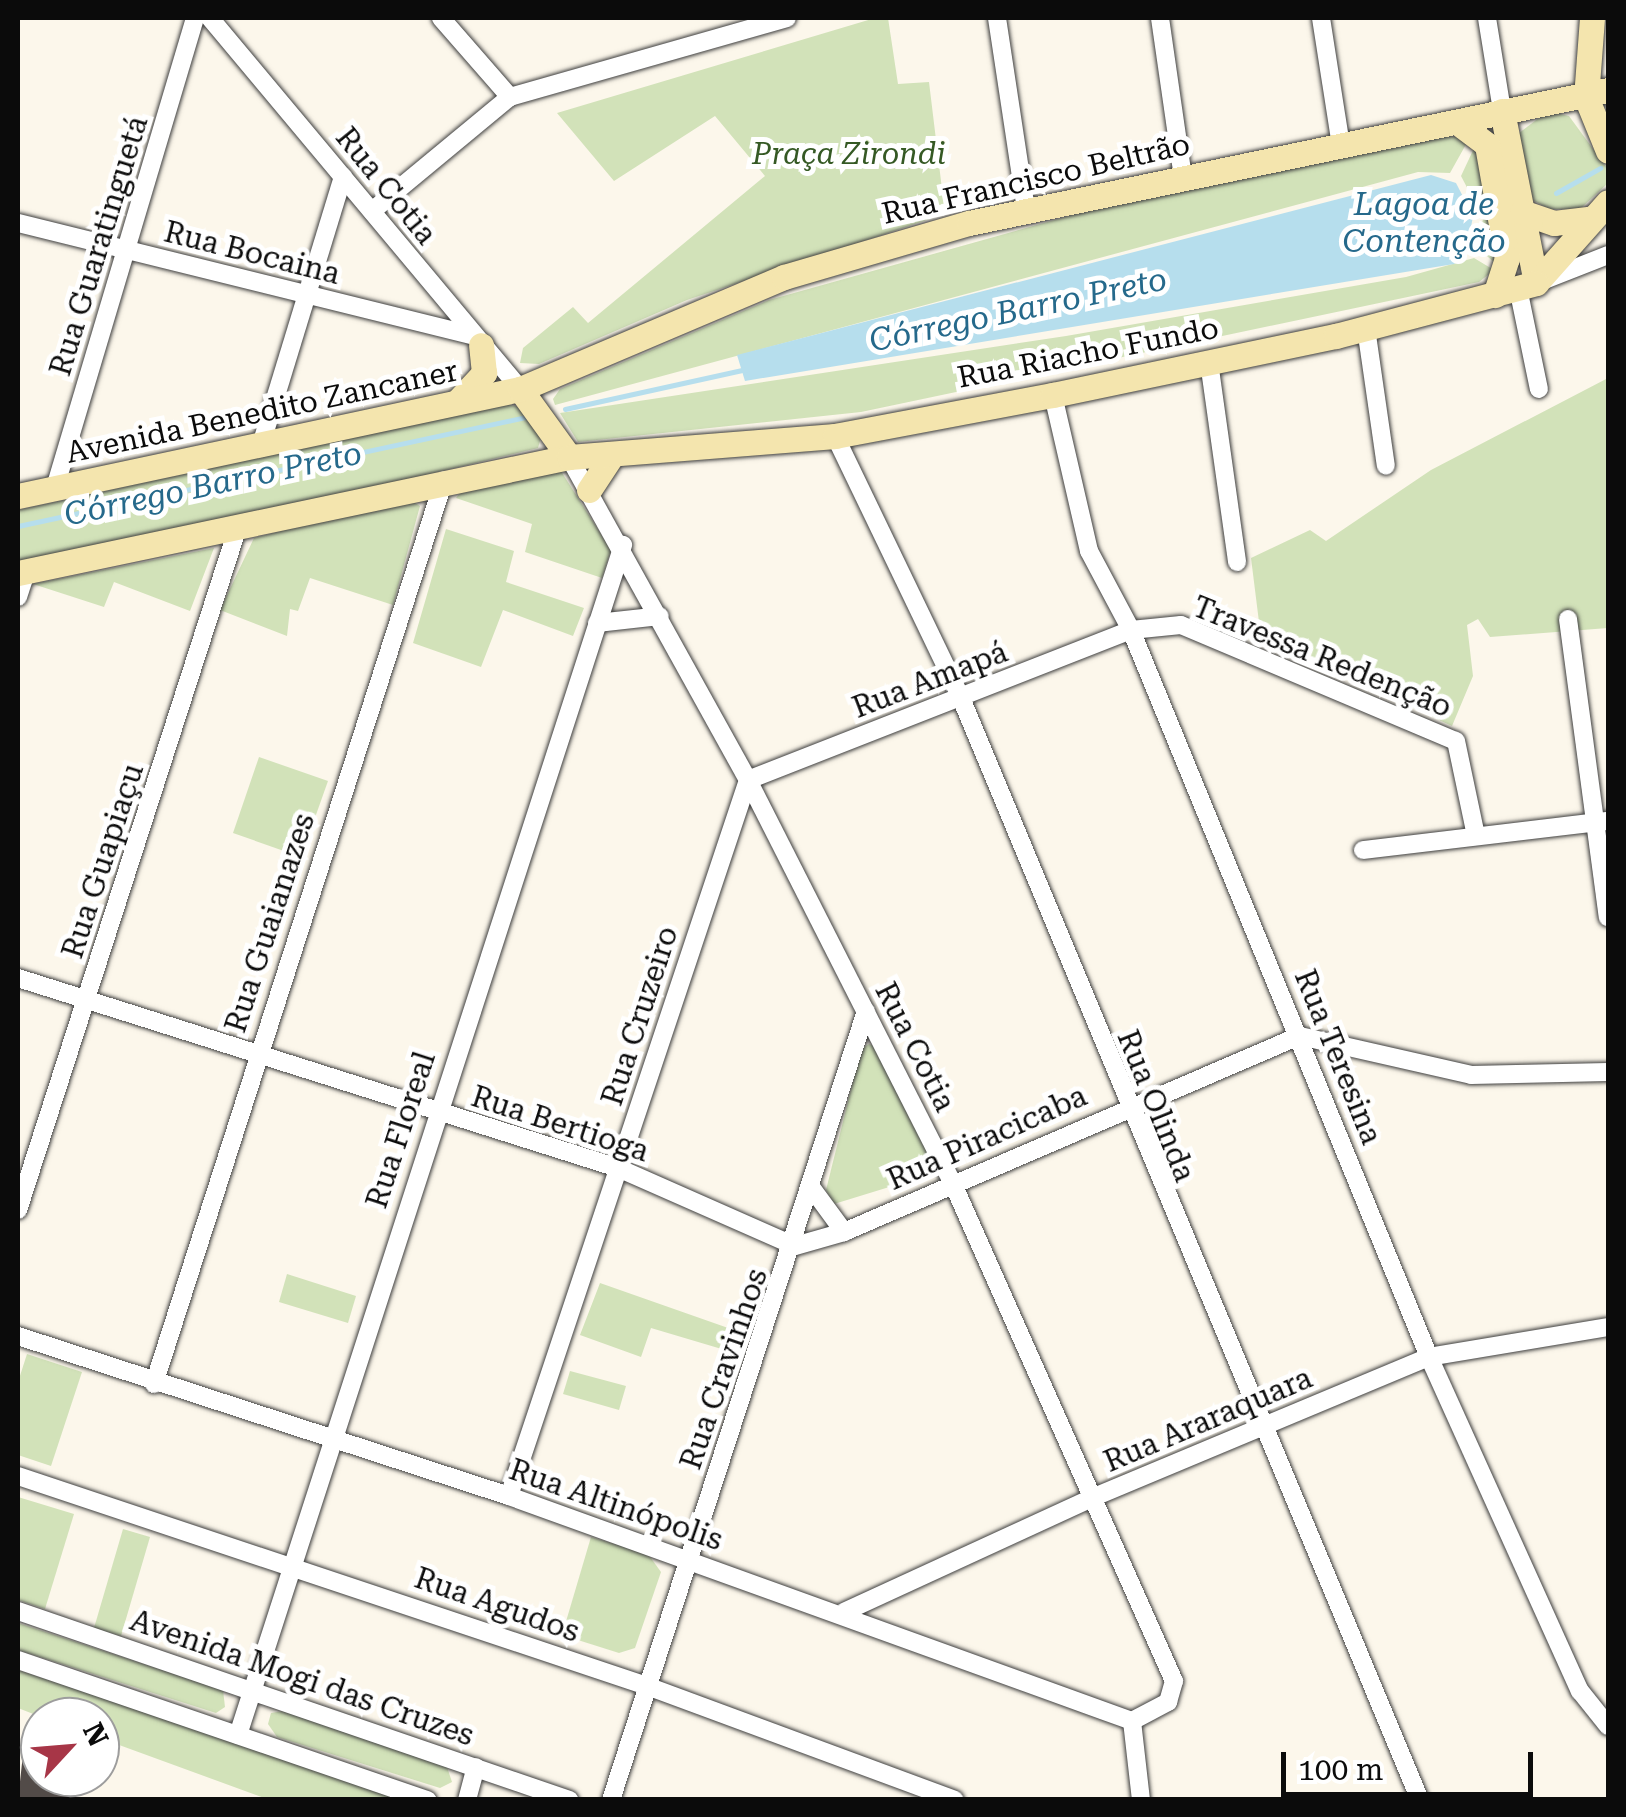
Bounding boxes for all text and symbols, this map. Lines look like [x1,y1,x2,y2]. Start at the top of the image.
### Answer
street label: Rua Guaratinguetá [42,112,156,380]
street label: Rua Cotia [328,120,444,252]
street label: Rua Francisco Beltrão [879,126,1193,232]
park label: Praça Zirondi [752,136,946,172]
water label: Lagoa de Contenção [1342,186,1506,261]
street label: Rua Bocaina [160,214,344,292]
water label: Córrego Barro Preto [866,260,1170,360]
street label: Rua Riacho Fundo [954,310,1222,396]
street label: Avenida Benedito Zancaner [63,353,461,471]
water label: Córrego Barro Preto [61,434,365,534]
street label: Travessa Redenção [1187,589,1457,725]
street label: Rua Amapá [847,634,1013,726]
street label: Rua Guapiaçu [55,759,151,963]
street label: Rua Guaianazes [218,809,322,1037]
street label: Rua Cruzeiro [594,922,686,1110]
street label: Rua Teresina [1287,964,1389,1150]
street label: Rua Cotia [867,976,963,1118]
street label: Rua Olinda [1109,1025,1203,1187]
street label: Rua Floreal [359,1047,443,1213]
street label: Rua Bertioga [467,1078,653,1170]
street label: Rua Piracicaba [882,1078,1092,1198]
street label: Rua Cravinhos [673,1264,775,1474]
street label: Rua Araraquara [1099,1360,1317,1480]
street label: Rua Altinópolis [505,1452,727,1558]
street label: Rua Agudos [410,1560,584,1650]
street label: Avenida Mogi das Cruzes [126,1602,478,1754]
north arrow [20,1697,120,1797]
text: N [76,1718,115,1751]
scale bar [1286,1732,1538,1794]
text: 100 m [1298,1752,1383,1787]

